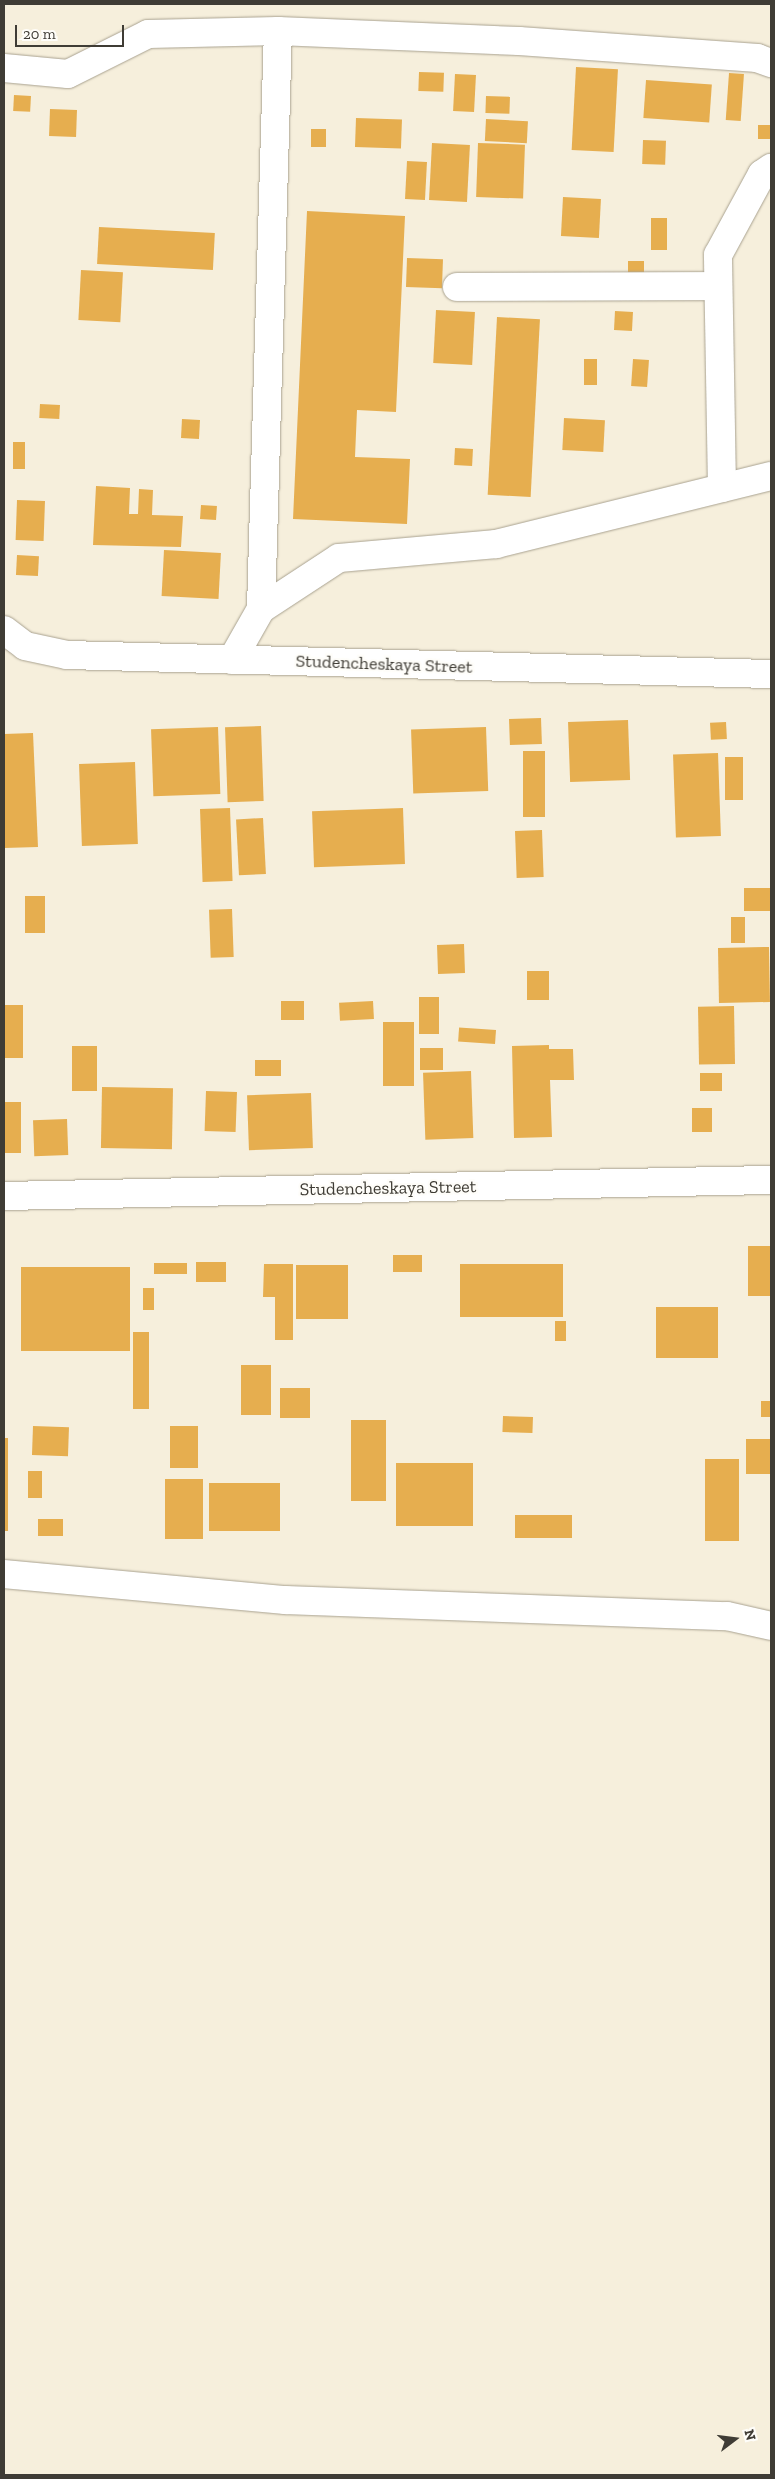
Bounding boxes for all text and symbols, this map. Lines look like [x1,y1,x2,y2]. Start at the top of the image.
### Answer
scale bar [18,15,126,47]
text: 20 m [23,25,56,43]
street label: Studencheskaya Street [295,650,473,678]
street label: Studencheskaya Street [299,1176,477,1200]
north arrow [710,2414,760,2464]
text: N [740,2428,760,2442]

